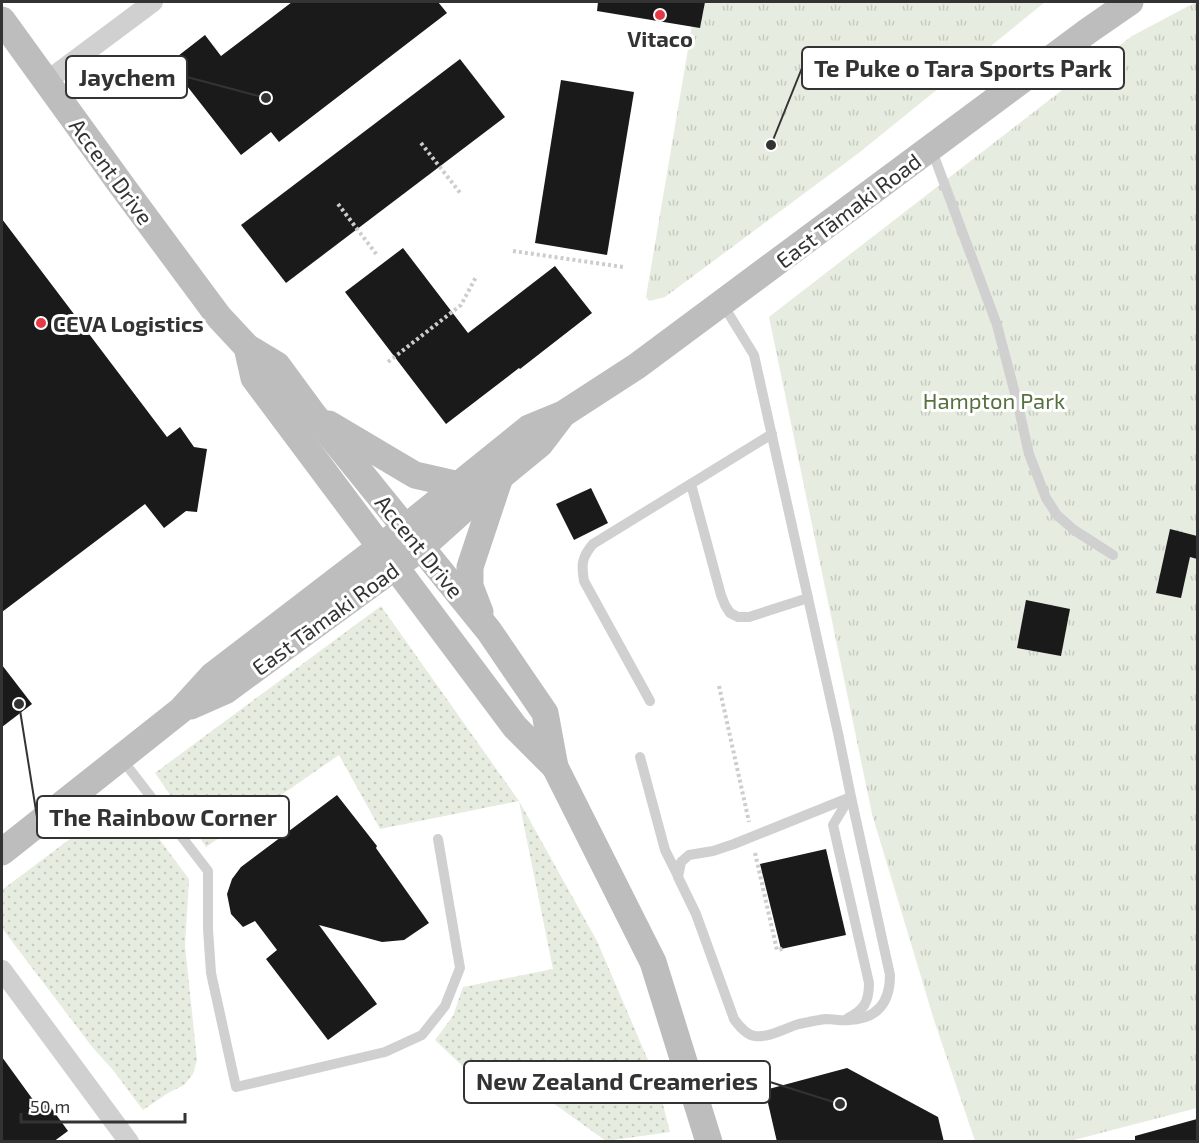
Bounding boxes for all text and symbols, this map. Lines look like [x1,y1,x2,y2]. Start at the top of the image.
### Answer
marker: Vitaco [653,8,667,22]
place label: Vitaco [627,25,693,51]
callout: Te Puke o Tara Sports Park [802,47,1124,89]
text: Te Puke o Tara Sports Park [814,53,1113,82]
callout: Jaychem [66,56,187,98]
text: Jaychem [78,62,176,91]
street label: Accent Drive [65,113,159,229]
street label: East Tāmaki Road [770,147,926,273]
place label: CEVA Logistics [53,310,204,336]
marker: CEVA Logistics [34,316,48,330]
park label: Hampton Park [923,387,1065,413]
street label: Accent Drive [371,489,469,603]
street label: East Tāmaki Road [247,556,403,680]
callout: The Rainbow Corner [37,796,289,838]
text: The Rainbow Corner [49,802,278,831]
callout: New Zealand Creameries [464,1061,770,1103]
text: New Zealand Creameries [476,1066,758,1095]
scale bar [21,1086,184,1124]
text: 50 m [30,1095,70,1117]

